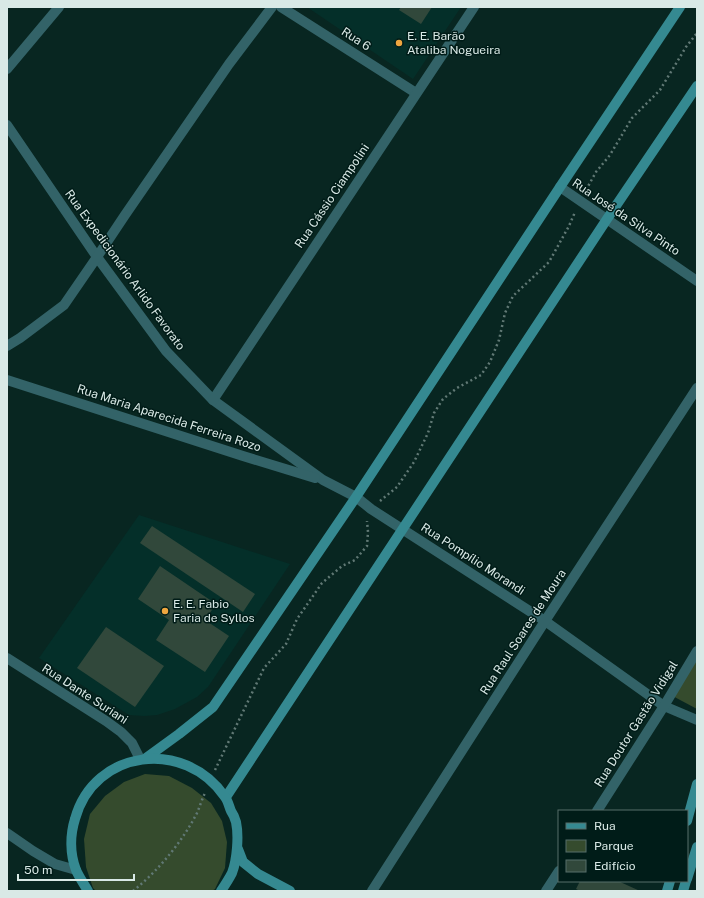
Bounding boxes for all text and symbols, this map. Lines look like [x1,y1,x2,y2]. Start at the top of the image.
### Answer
street label: Rua 6 [339,24,373,54]
place label: E. E. Barão Ataliba Nogueira [407,29,500,57]
marker: E. E. Barão Ataliba Nogueira [394,38,404,48]
street label: Rua Cássio Ciampolini [292,141,372,251]
street label: Rua José da Silva Pinto [570,176,683,258]
street label: Rua Expedicionário Arlido Favorato [62,187,188,353]
street label: Rua Maria Aparecida Ferreira Rozo [75,382,263,454]
street label: Rua Pompílio Morandi [418,520,528,598]
street label: Rua Raul Soares de Moura [477,567,569,697]
place label: E. E. Fabio Faria de Syllos [173,597,255,625]
marker: E. E. Fabio Faria de Syllos [160,606,170,616]
street label: Rua Doutor Gastão Vidigal [591,658,681,790]
street label: Rua Dante Suriani [39,661,131,727]
legend [558,810,688,882]
text: Rua [594,819,616,833]
text: Parque [594,839,634,853]
scale bar [18,856,134,882]
text: Edifício [594,859,636,873]
text: 50 m [24,863,52,877]

